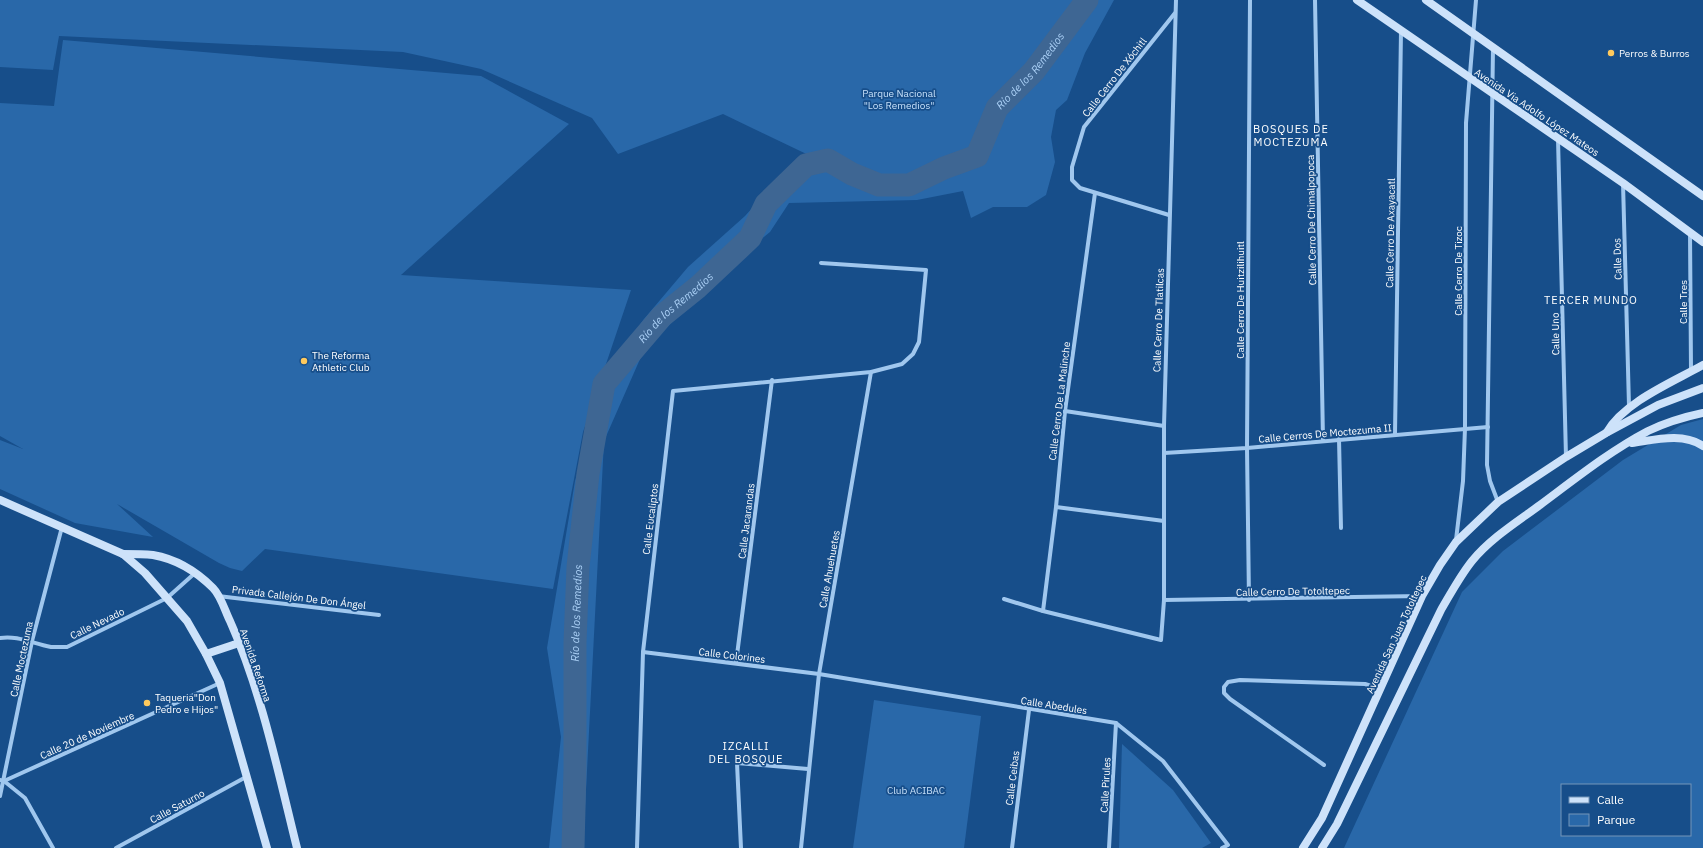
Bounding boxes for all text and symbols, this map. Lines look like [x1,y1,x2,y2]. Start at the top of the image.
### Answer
water label: Río de los Remedios [993,30,1067,112]
street label: Calle Cerro De Xóchitl [1079,35,1150,120]
place label: Perros & Burros [1619,47,1690,60]
marker: Perros & Burros [1606,48,1616,58]
street label: Avenida Via Adolfo López Mateos [1472,66,1602,159]
park label: Parque Nacional "Los Remedios" [862,87,936,112]
district label: BOSQUES DE MOCTEZUMA [1253,122,1329,149]
street label: Calle Cerro De Chimalpopoca [1304,154,1319,285]
street label: Calle Cerro De Axayacatl [1383,178,1398,288]
street label: Calle Cerro De Tizoc [1452,226,1465,316]
street label: Calle Dos [1610,238,1625,280]
street label: Calle Cerro De Huitzilihuitl [1234,241,1247,359]
street label: Calle Cerro De Tlatilcas [1150,268,1167,372]
water label: Río de los Remedios [635,269,716,346]
street label: Calle Tres [1677,280,1690,324]
district label: TERCER MUNDO [1544,293,1638,307]
street label: Calle Uno [1549,312,1562,356]
street label: Calle Cerro De La Malinche [1046,340,1073,461]
place label: The Reforma Athletic Club [312,349,370,374]
marker: The Reforma Athletic Club [299,356,309,366]
street label: Calle Cerros De Moctezuma II [1258,421,1392,446]
street label: Calle Jacarandas [735,482,758,560]
street label: Calle Eucaliptos [640,483,661,555]
street label: Calle Ahuehuetes [816,529,843,609]
water label: Río de los Remedios [568,564,585,662]
street label: Avenida San Juan Totoltepec [1363,573,1430,696]
street label: Privada Callejón De Don Ángel [231,583,367,612]
street label: Calle Cerro De Totoltepec [1236,584,1350,599]
street label: Calle Nevado [68,605,127,642]
street label: Calle Moctezuma [7,620,36,698]
street label: Avenida Reforma [237,627,274,704]
street label: Calle Colorines [698,645,766,666]
place label: Taqueria"Don Pedro e Hijos" [155,691,218,716]
street label: Calle Abedules [1020,694,1088,717]
marker: Taqueria"Don Pedro e Hijos" [142,698,152,708]
street label: Calle 20 de Noviembre [38,709,137,762]
district label: IZCALLI DEL BOSQUE [709,739,783,766]
street label: Calle Ceibas [1003,750,1022,806]
street label: Calle Pirules [1098,757,1113,813]
park label: Club ACIBAC [887,784,945,797]
legend [1561,784,1691,836]
street label: Calle Saturno [148,786,207,826]
text: Calle [1597,792,1624,807]
text: Parque [1597,812,1636,827]

